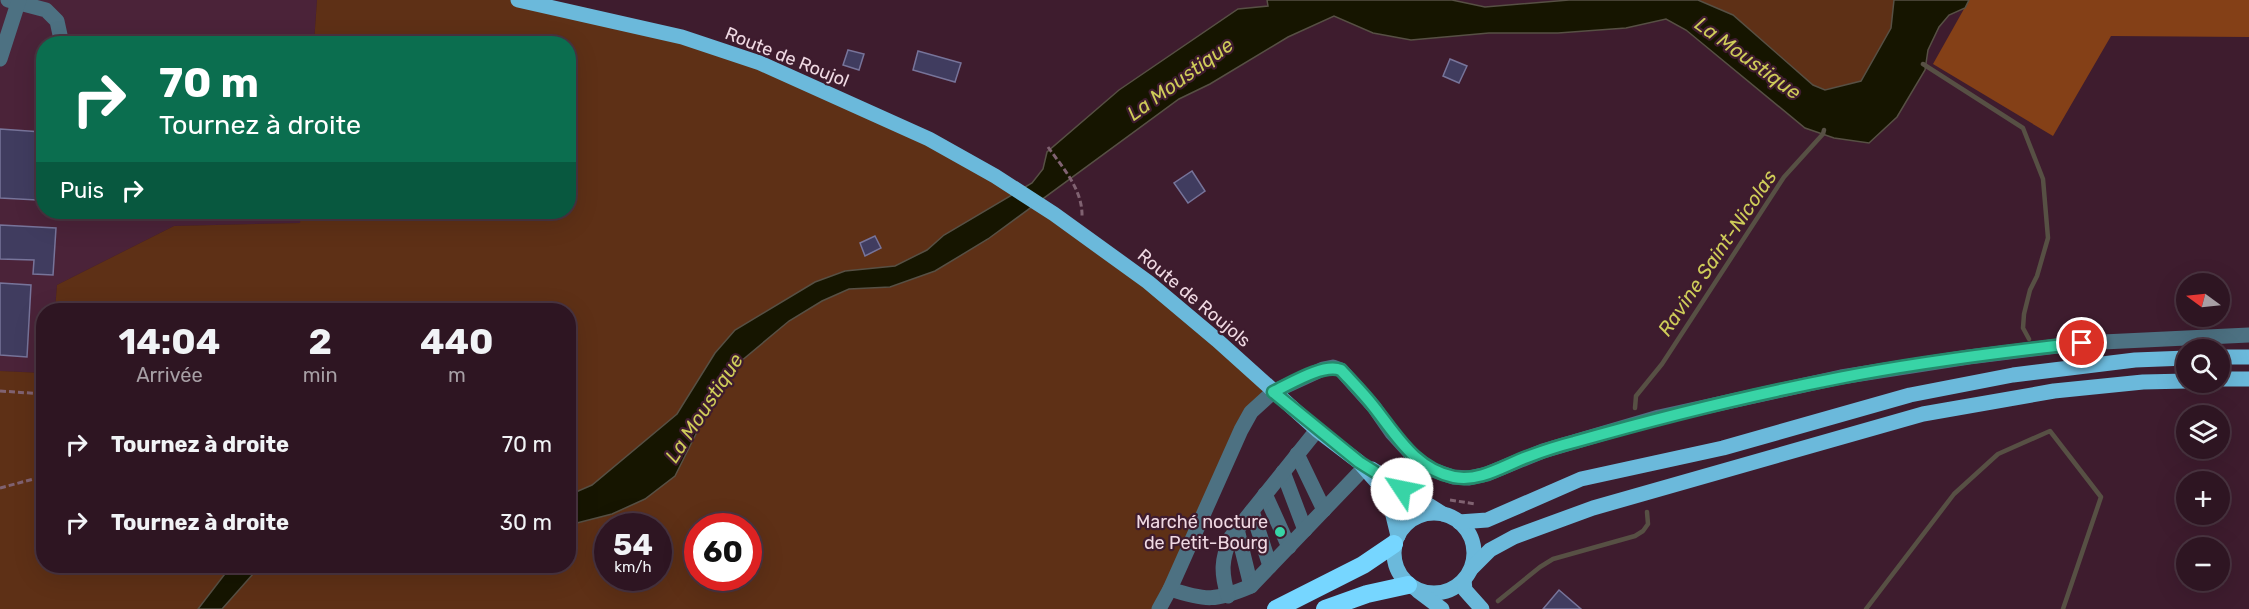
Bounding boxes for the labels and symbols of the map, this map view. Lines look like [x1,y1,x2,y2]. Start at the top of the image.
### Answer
water label: La Moustique [1690,12,1806,104]
street label: Route de Roujol [722,22,852,92]
water label: La Moustique [1122,33,1238,125]
water label: Ravine Saint-Nicolas [1653,165,1781,341]
street label: Route de Roujols [1133,244,1255,352]
north arrow [2176,273,2230,327]
pin [2056,317,2107,368]
water label: La Moustique [660,349,748,467]
position arrow [1370,457,1434,521]
place label: Marché nocture de Petit-Bourg [1136,511,1268,554]
speed limit sign: 60 [684,513,762,591]
marker: Marché nocture de Petit-Bourg [1273,525,1287,539]

